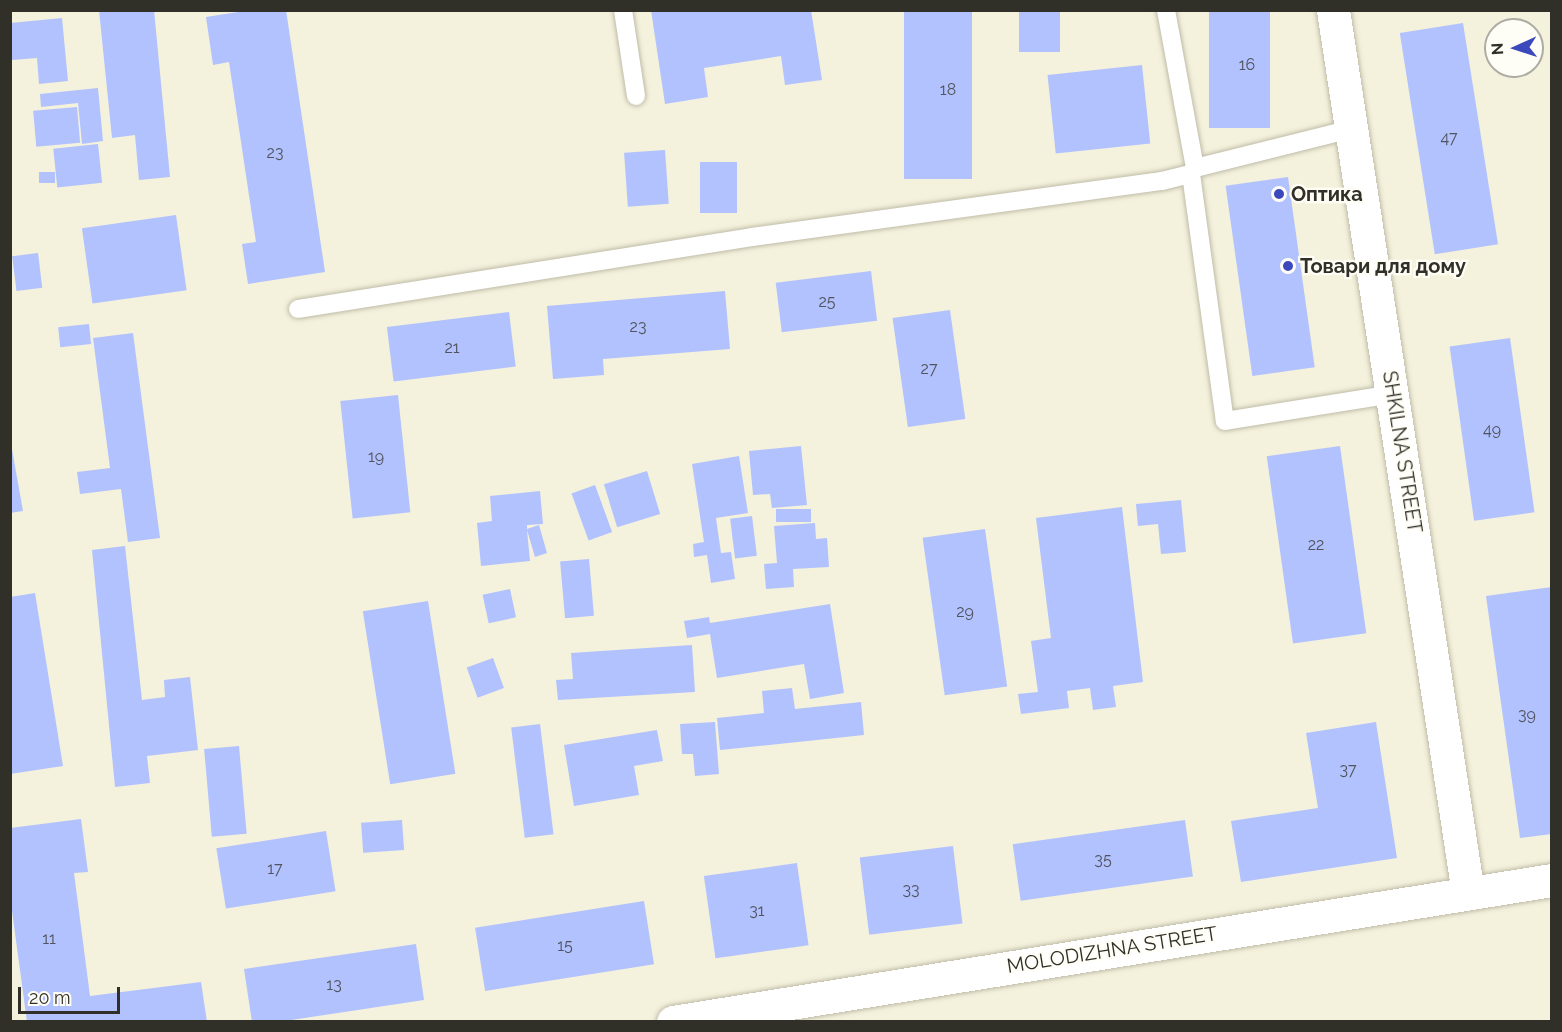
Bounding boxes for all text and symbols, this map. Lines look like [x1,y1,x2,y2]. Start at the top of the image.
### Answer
north arrow [1484,18,1544,78]
text: N [1488,42,1507,55]
house number: 16 [1239,55,1255,75]
house number: 18 [940,80,956,100]
house number: 47 [1440,128,1458,148]
house number: 23 [267,143,283,163]
place label: Оптика [1291,182,1363,206]
marker: Оптика [1272,187,1286,201]
place label: Товари для дому [1300,254,1466,278]
marker: Товари для дому [1281,259,1295,273]
house number: 25 [818,292,836,312]
house number: 23 [630,317,646,337]
house number: 21 [444,338,460,358]
house number: 27 [921,359,937,379]
street label: SHKILNA STREET [1377,369,1427,535]
house number: 49 [1483,420,1501,440]
house number: 19 [368,447,384,467]
house number: 22 [1308,535,1324,555]
house number: 29 [956,602,974,622]
house number: 39 [1518,705,1536,725]
house number: 37 [1339,760,1357,780]
house number: 35 [1094,850,1112,870]
house number: 17 [267,859,283,879]
house number: 33 [902,880,920,900]
house number: 31 [749,901,765,921]
street label: MOLODIZHNA STREET [1005,921,1219,979]
house number: 11 [42,929,56,949]
house number: 15 [557,936,573,956]
scale bar [21,975,123,1013]
house number: 13 [326,975,342,995]
text: 20 m [29,987,71,1008]

